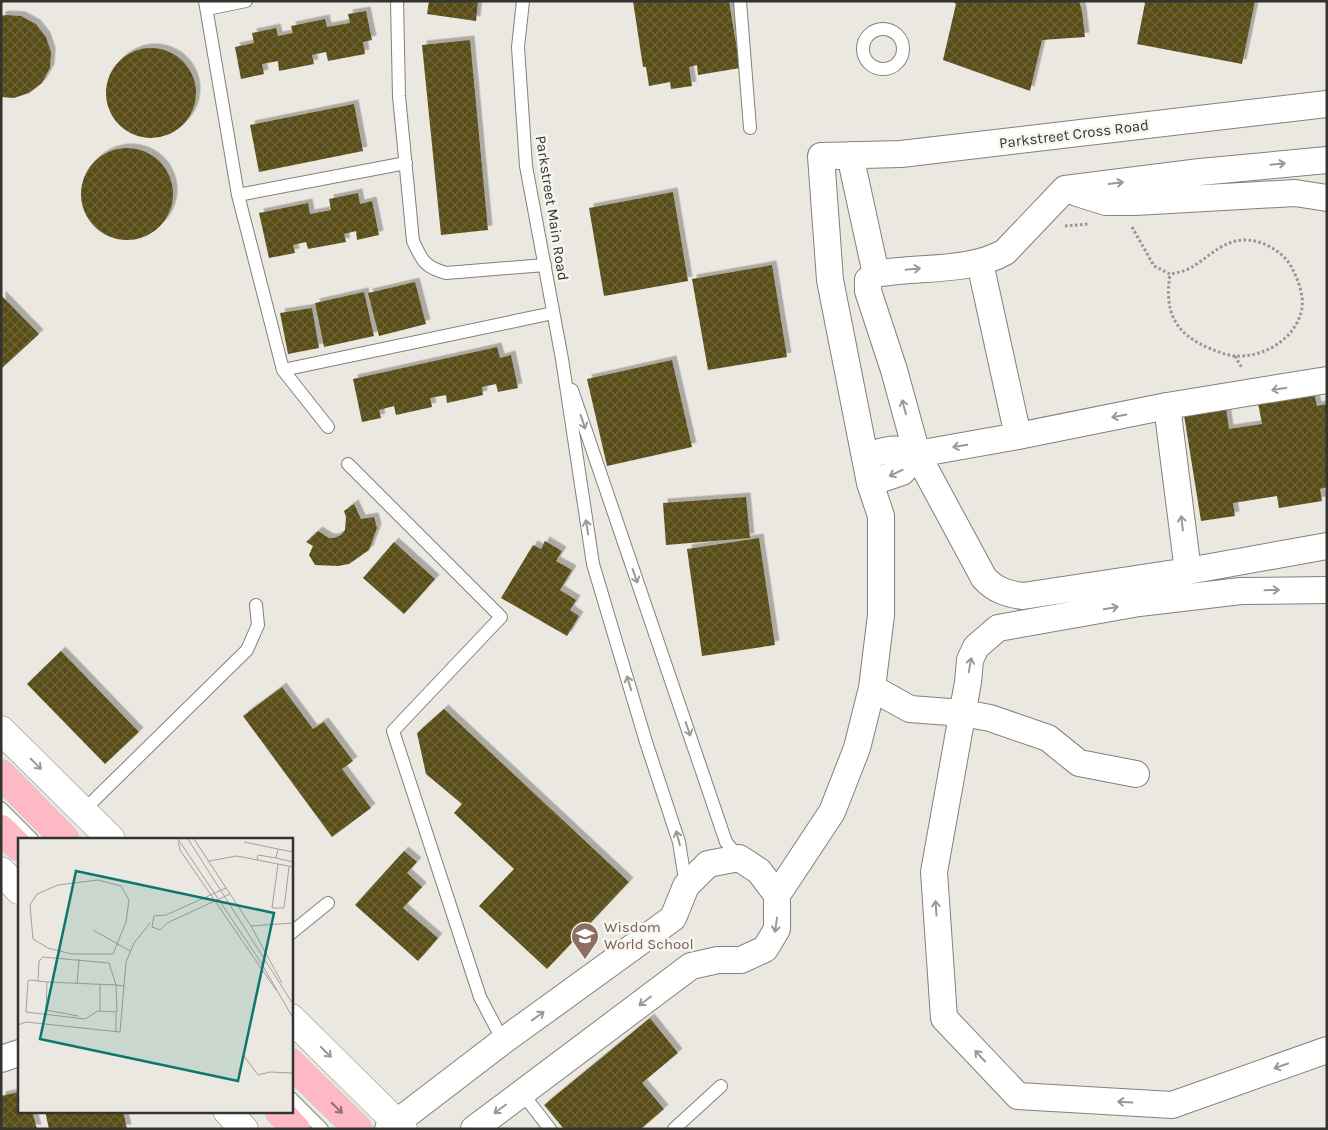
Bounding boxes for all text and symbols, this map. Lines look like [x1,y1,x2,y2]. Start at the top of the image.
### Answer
street label: Parkstreet Cross Road [998,116,1150,152]
street label: Parkstreet Main Road [532,134,572,282]
one-way arrow [1269,160,1285,169]
one-way arrow [1108,178,1124,188]
one-way arrow [905,265,921,274]
one-way arrow [1271,384,1287,394]
one-way arrow [899,400,909,416]
one-way arrow [1112,411,1128,421]
one-way arrow [579,413,588,429]
one-way arrow [952,442,968,452]
one-way arrow [889,468,904,478]
one-way arrow [1177,515,1187,531]
one-way arrow [582,519,592,535]
one-way arrow [631,567,641,583]
one-way arrow [1264,585,1280,595]
one-way arrow [1102,603,1118,612]
one-way arrow [966,657,976,673]
one-way arrow [623,676,633,692]
one-way arrow [684,721,693,737]
one-way arrow [30,758,42,770]
one-way arrow [672,831,682,847]
inset map [18,838,292,1112]
one-way arrow [932,900,941,916]
one-way arrow [770,916,780,932]
place label: Wisdom World School [604,918,694,953]
school or university icon: Wisdom World School [570,921,600,960]
one-way arrow [638,996,652,1006]
one-way arrow [531,1011,545,1021]
one-way arrow [320,1046,332,1058]
one-way arrow [974,1049,986,1062]
one-way arrow [1273,1062,1289,1072]
one-way arrow [1117,1098,1133,1107]
one-way arrow [331,1102,343,1114]
one-way arrow [493,1104,507,1114]

